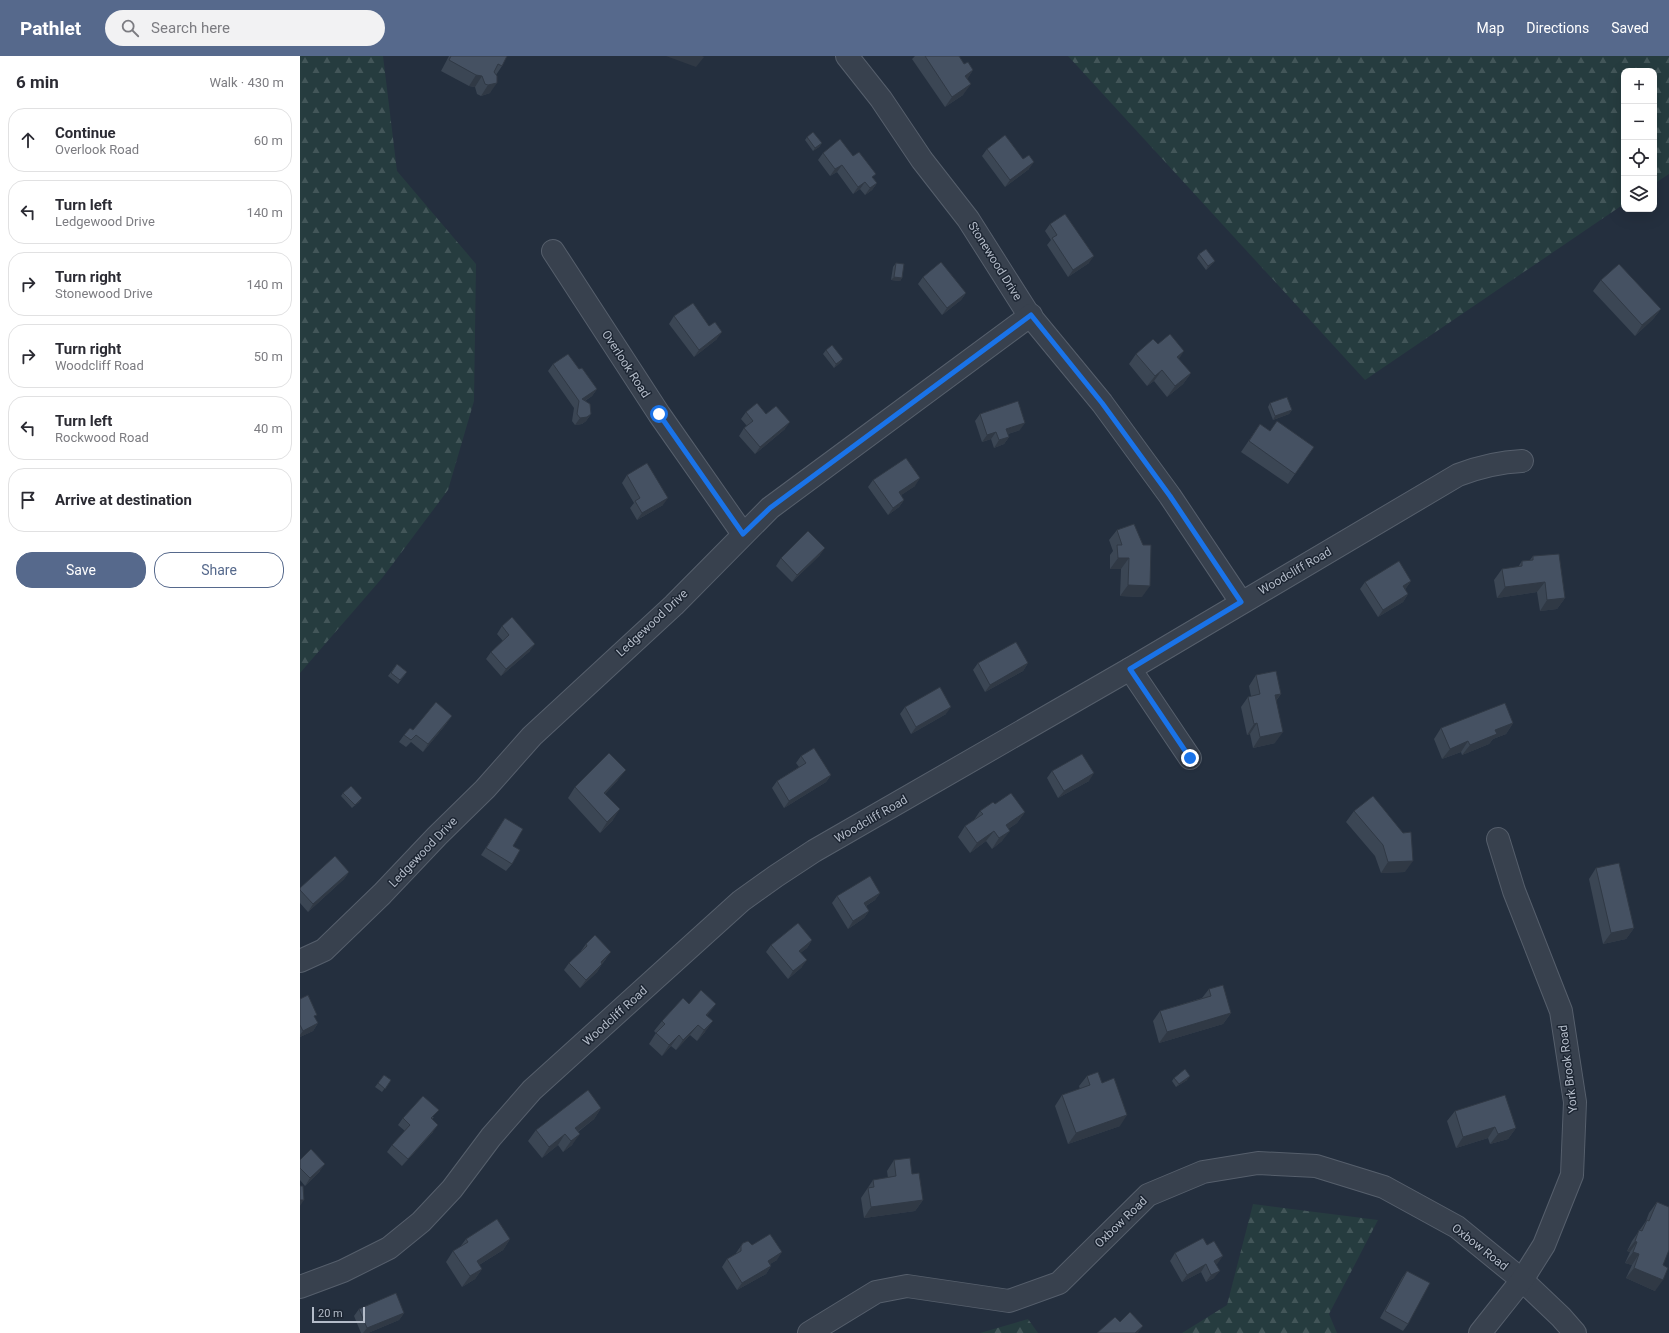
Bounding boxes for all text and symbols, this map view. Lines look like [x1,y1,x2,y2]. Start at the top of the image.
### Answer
search box [105,10,385,46]
text: Pathlet [20,17,81,40]
icon: search [119,17,141,39]
text: Search here [151,19,230,37]
text: Map [1477,20,1504,36]
text: Directions [1526,20,1589,36]
text: Saved [1611,20,1649,36]
map controls [1621,68,1657,212]
button: + [1621,68,1657,104]
text: 6 min [16,72,59,92]
text: Walk · 430 m [209,75,284,90]
button: − [1621,104,1657,140]
text: Continue [55,124,116,142]
icon: ahead [17,129,39,151]
text: 60 m [254,133,283,148]
button: locate [1621,140,1657,176]
text: Overlook Road [55,142,139,157]
button: layers [1621,176,1657,212]
text: Turn left [55,196,112,214]
icon: left [17,201,39,223]
text: 140 m [246,205,283,220]
text: Ledgewood Drive [55,214,155,229]
street label: Stonewood Drive [965,219,1025,303]
text: Turn right [55,268,121,286]
icon: right [17,273,39,295]
text: 140 m [246,277,283,292]
text: Stonewood Drive [55,286,153,301]
street label: Overlook Road [599,328,653,400]
text: Turn right [55,340,121,358]
icon: right [17,345,39,367]
text: 50 m [254,349,283,364]
text: Woodcliff Road [55,358,144,373]
route start [650,405,668,423]
text: Turn left [55,412,112,430]
icon: left [17,417,39,439]
text: 40 m [254,421,283,436]
text: Rockwood Road [55,430,149,445]
icon: arrive [17,489,39,511]
text: Arrive at destination [55,491,192,509]
street label: Woodcliff Road [1256,544,1334,598]
button: Save [16,552,146,588]
button: Share [154,552,284,588]
street label: Ledgewood Drive [614,586,690,660]
route end [1181,749,1199,767]
street label: Woodcliff Road [832,792,910,846]
street label: Ledgewood Drive [386,814,460,890]
street label: Woodcliff Road [580,983,650,1049]
street label: York Brook Road [1556,1024,1580,1114]
street label: Oxbow Road [1092,1194,1150,1250]
street label: Oxbow Road [1449,1221,1511,1273]
scale bar [312,1305,365,1324]
text: 20 m [318,1307,343,1320]

